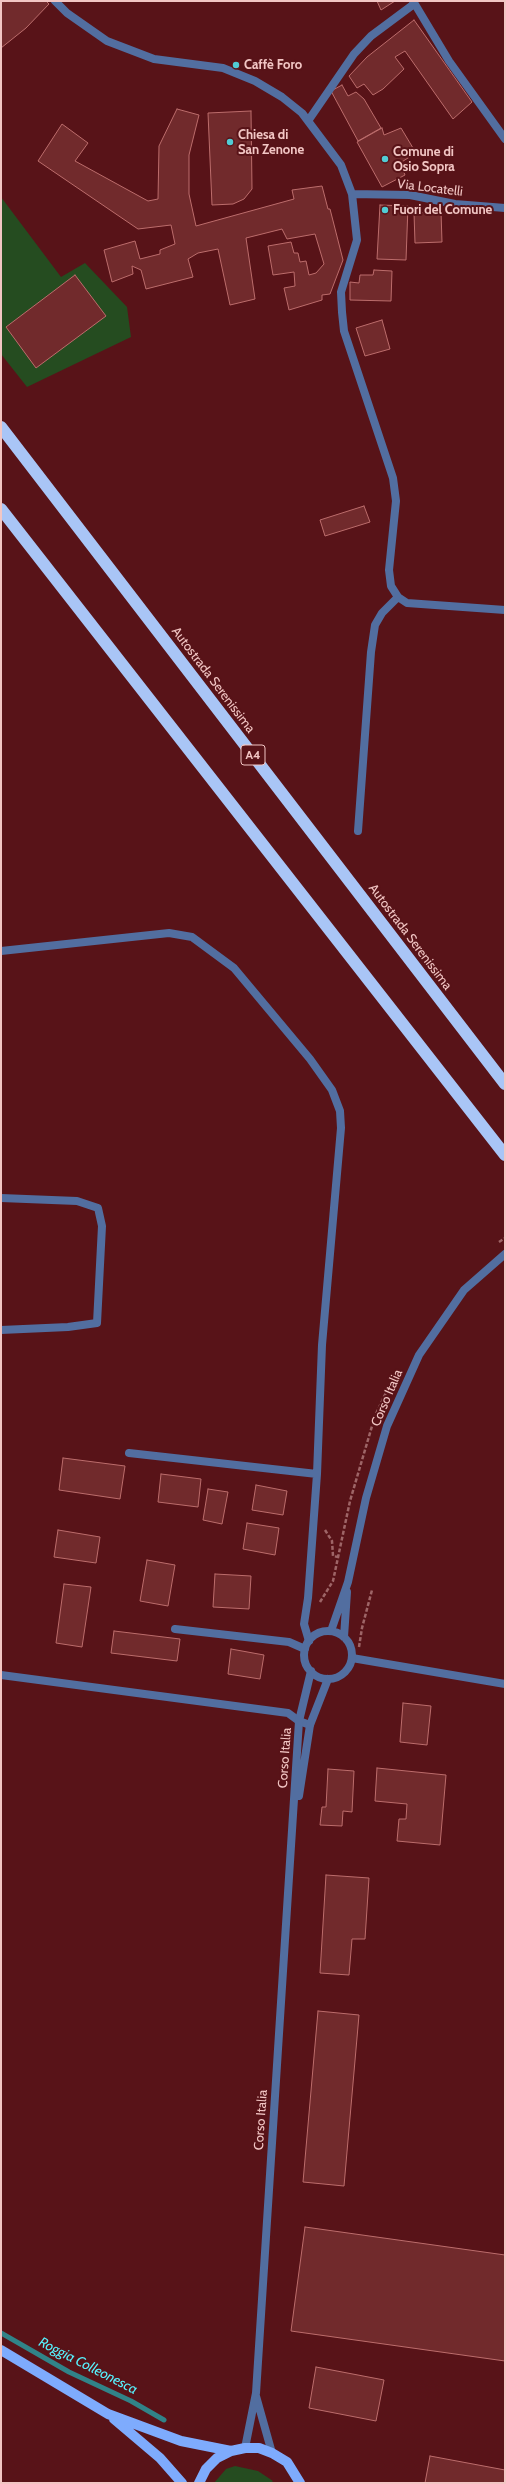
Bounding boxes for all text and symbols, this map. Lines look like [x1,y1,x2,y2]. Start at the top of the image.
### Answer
place label: Caffè Foro [244,57,302,73]
marker: Caffè Foro [231,60,241,70]
place label: Chiesa di San Zenone [238,127,304,158]
marker: Chiesa di San Zenone [225,137,235,147]
place label: Comune di Osio Sopra [393,144,455,175]
marker: Comune di Osio Sopra [380,154,390,164]
street label: Via Locatelli [396,176,464,200]
place label: Fuori del Comune [393,202,492,218]
marker: Fuori del Comune [380,205,390,215]
street label: Autostrada Serenissima [168,624,258,736]
road number: A4 [241,745,265,765]
street label: Autostrada Serenissima [365,881,455,993]
street label: Corso Italia [368,1367,406,1429]
street label: Corso Italia [275,1727,295,1789]
street label: Corso Italia [251,2089,271,2151]
water label: Roggia Colleonesca [36,2334,140,2398]

